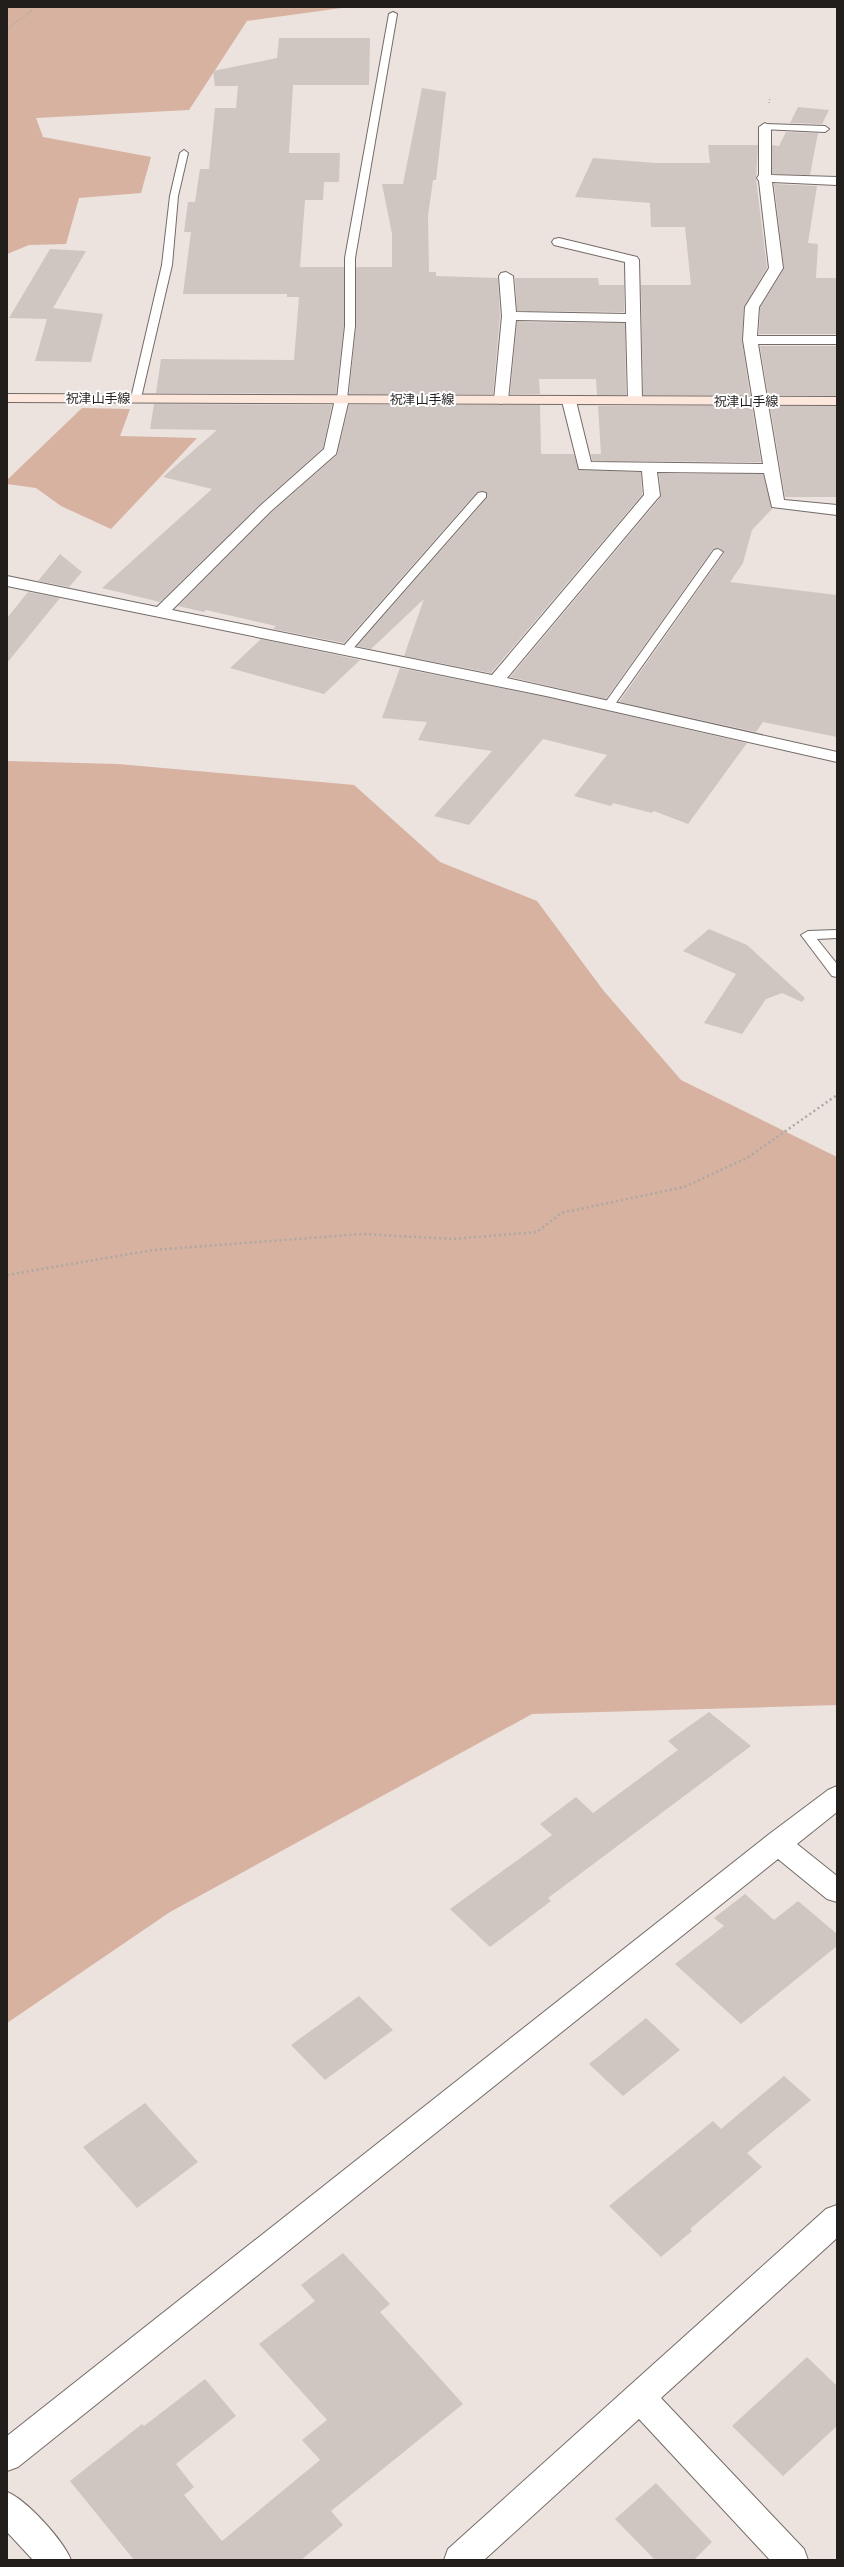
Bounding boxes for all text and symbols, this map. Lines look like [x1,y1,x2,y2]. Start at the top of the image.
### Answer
street label: 祝津山手線 [65,390,131,407]
street label: 祝津山手線 [389,391,455,408]
street label: 祝津山手線 [713,393,779,410]

